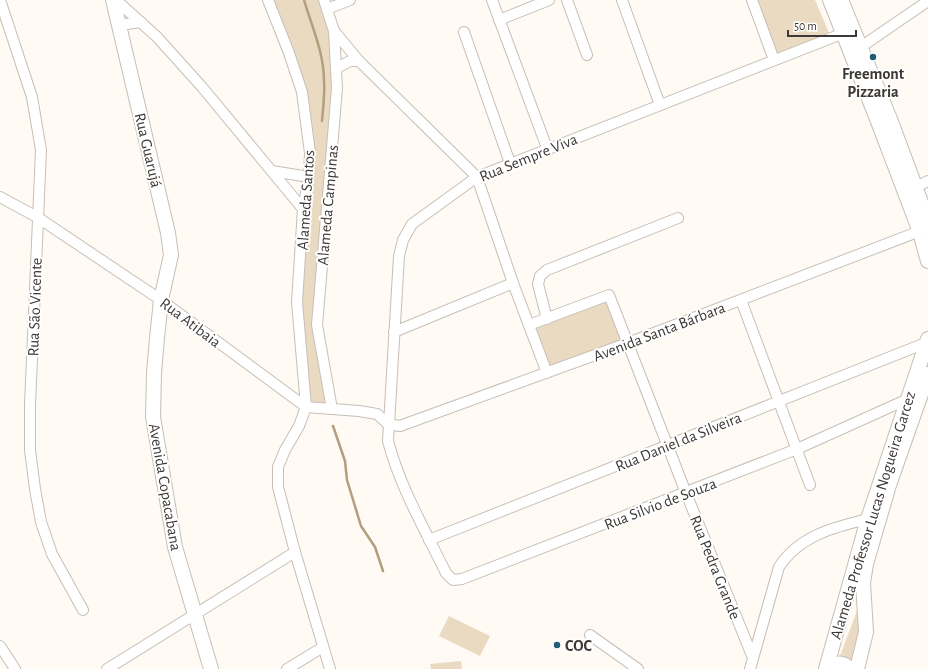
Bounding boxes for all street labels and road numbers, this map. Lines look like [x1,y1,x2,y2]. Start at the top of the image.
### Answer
street label: Rua Guarujá [131,111,164,189]
street label: Rua Sempre Viva [477,131,580,185]
street label: Alameda Campinas [315,144,341,266]
street label: Alameda Santos [295,149,317,251]
street label: Rua São Vicente [25,257,45,357]
street label: Rua Atibaia [157,295,224,351]
street label: Avenida Santa Bárbara [591,299,728,364]
street label: Alameda Professor Lucas Nogueira Garcez [828,389,918,641]
street label: Rua Daniel da Silveira [613,409,744,474]
street label: Avenida Copacabana [146,422,184,552]
street label: Rua Silvio de Souza [602,475,719,533]
street label: Rua Pedra Grande [687,513,743,622]

